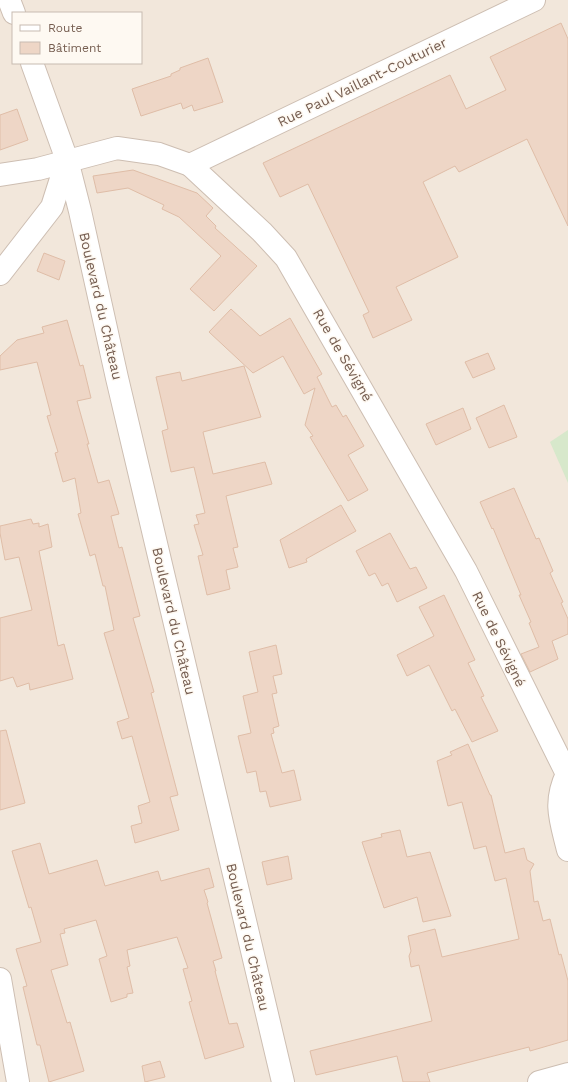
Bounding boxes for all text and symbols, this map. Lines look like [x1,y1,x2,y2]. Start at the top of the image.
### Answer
legend [12,12,142,64]
text: Route [48,21,82,35]
street label: Rue Paul Vaillant-Couturier [275,34,449,130]
text: Bâtiment [48,41,101,55]
street label: Boulevard du Château [76,231,126,381]
street label: Rue de Sévigné [310,306,376,404]
street label: Boulevard du Château [149,546,199,696]
street label: Rue de Sévigné [469,589,529,689]
street label: Boulevard du Château [223,862,273,1012]

